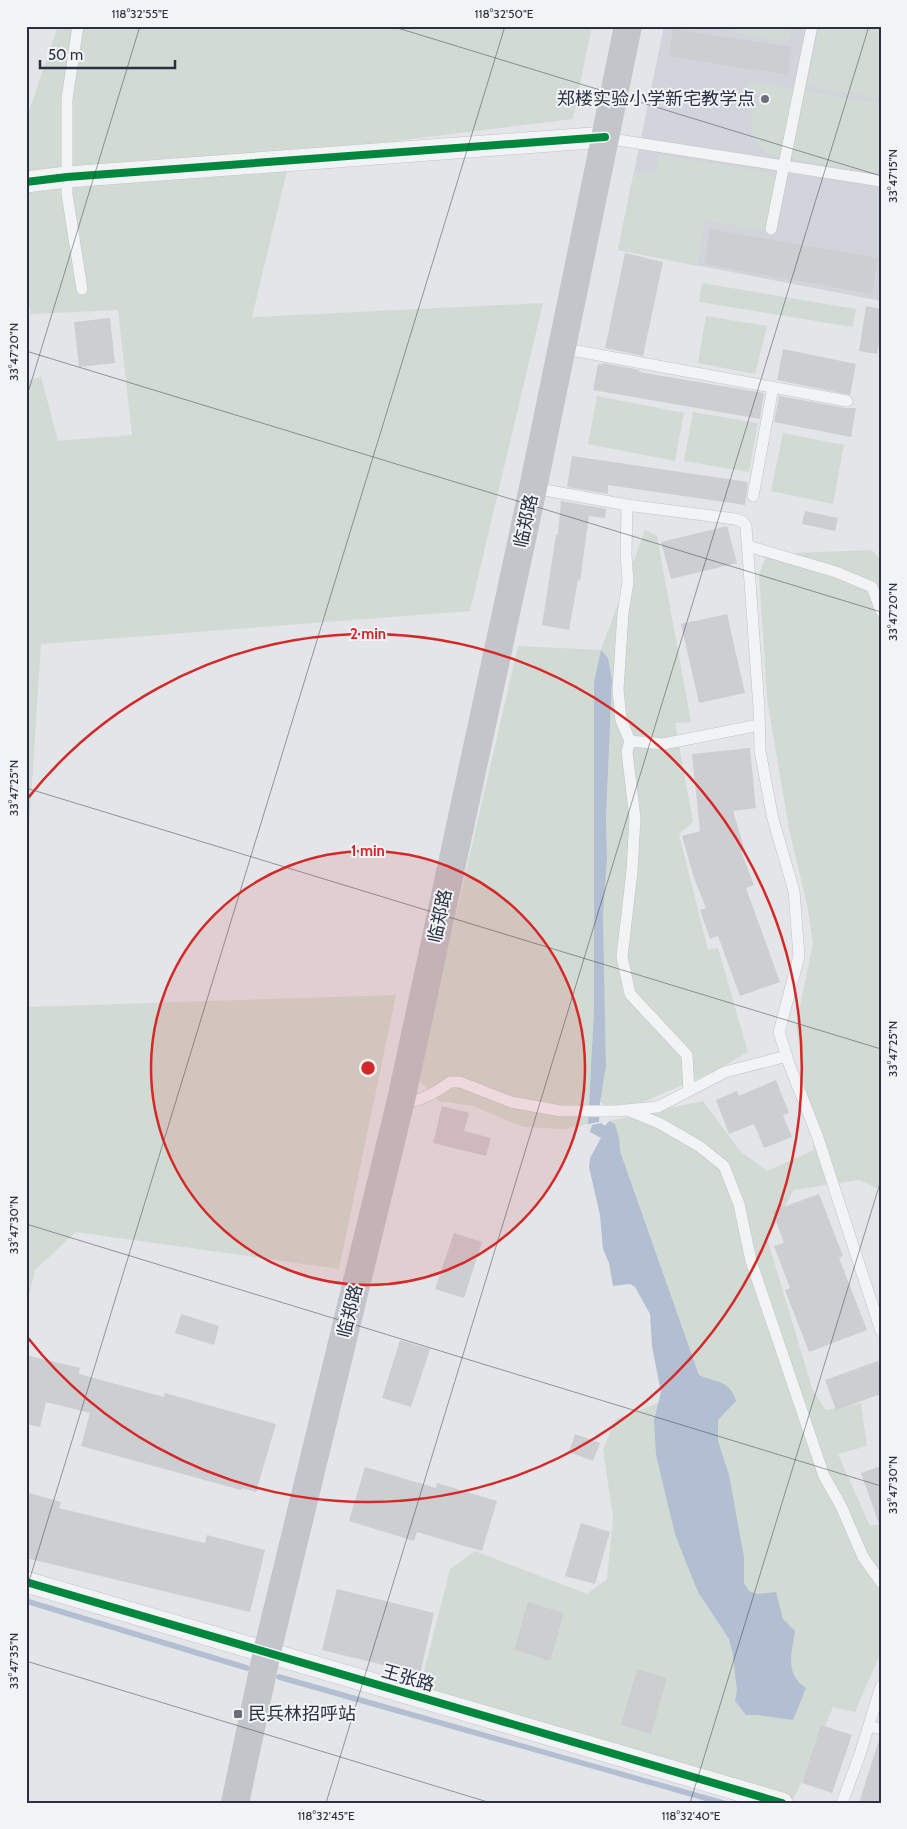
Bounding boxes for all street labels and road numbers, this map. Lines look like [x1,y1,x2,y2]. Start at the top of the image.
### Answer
street label: 临郑路 [510,492,542,550]
street label: 临郑路 [424,887,456,945]
street label: 临郑路 [333,1282,367,1340]
street label: 王张路 [379,1660,437,1696]

